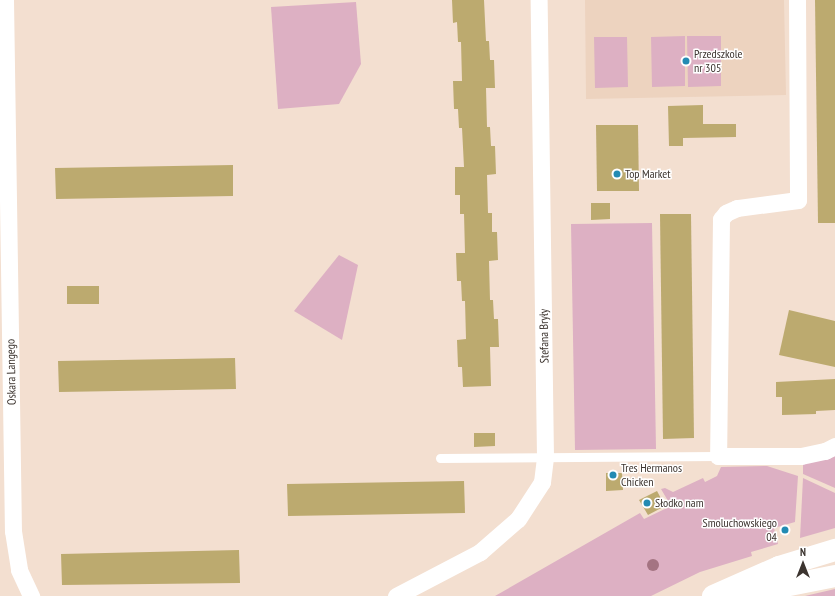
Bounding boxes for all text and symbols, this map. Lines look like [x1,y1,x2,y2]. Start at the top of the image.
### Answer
place label: Przedszkole nr 305 [694,47,743,75]
marker: Przedszkole nr 305 [681,56,691,66]
place label: Top Market [625,167,671,181]
marker: Top Market [612,169,622,179]
street label: Stefana Bryły [536,309,552,363]
street label: Oskara Langego [3,339,19,405]
place label: Tres Hermanos Chicken [621,461,682,489]
marker: Tres Hermanos Chicken [608,470,618,480]
place label: Słodko nam [655,496,703,510]
marker: Słodko nam [642,498,652,508]
place label: Smoluchowskiego 04 [703,516,777,544]
marker: Smoluchowskiego 04 [780,525,790,535]
north arrow [783,544,823,584]
text: N [800,545,806,559]

